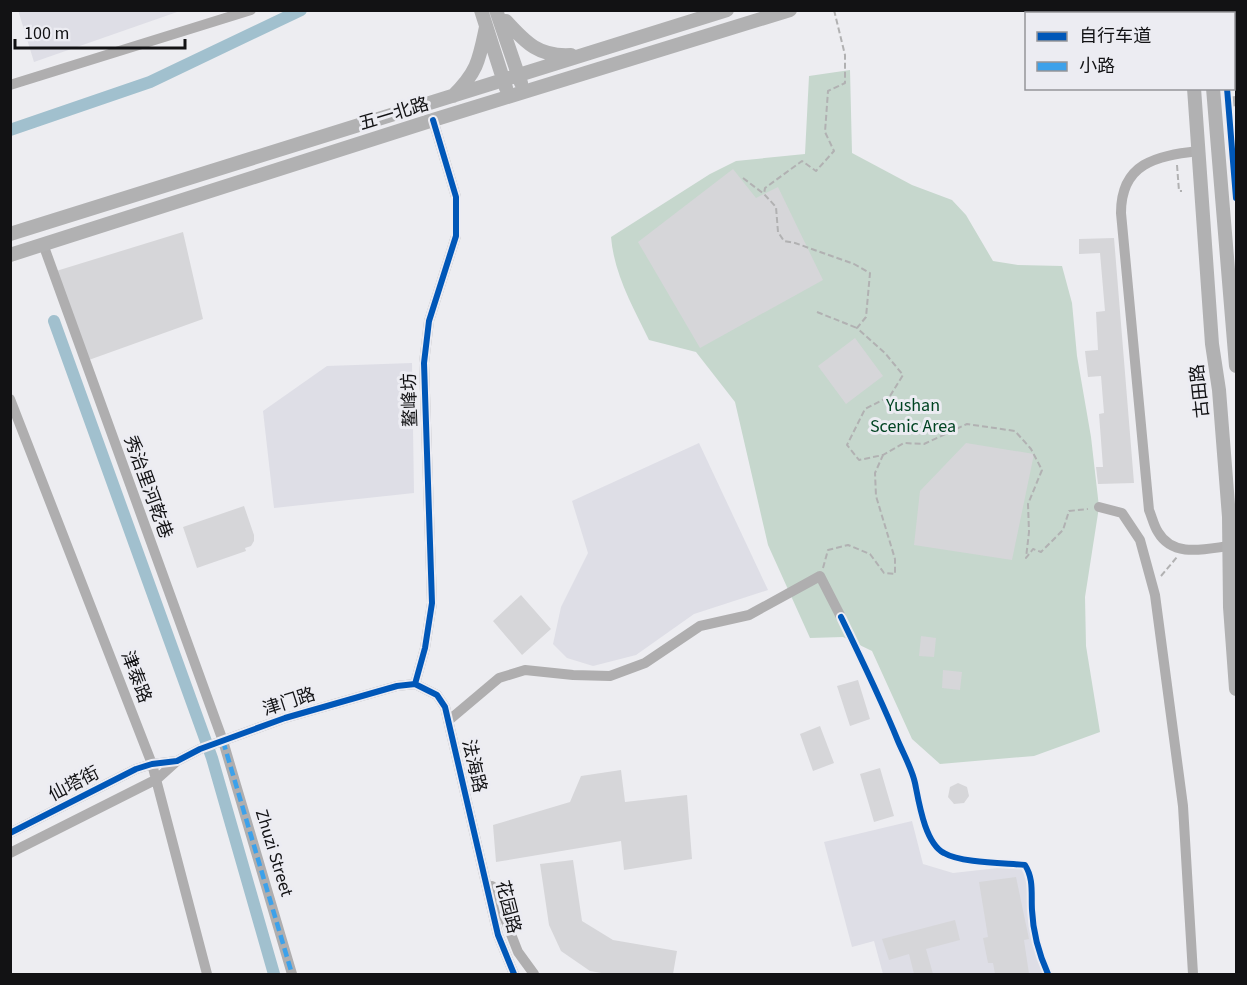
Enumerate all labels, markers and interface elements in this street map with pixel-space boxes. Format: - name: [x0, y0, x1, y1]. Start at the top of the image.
- scale bar: [15, 12, 184, 50]
- legend: [1025, 12, 1235, 90]
- text: 100 m: [24, 21, 69, 46]
- text: 自行车道: [1079, 24, 1151, 49]
- text: 小路: [1079, 54, 1115, 79]
- street label: 五一北路: [356, 92, 432, 136]
- street label: 古田路: [1185, 363, 1215, 419]
- street label: 鳌峰坊: [397, 373, 423, 427]
- park label: Yushan Scenic Area: [870, 393, 956, 439]
- street label: 秀治里河乾巷: [118, 432, 178, 542]
- street label: 津泰路: [115, 647, 157, 707]
- street label: 津门路: [259, 682, 319, 722]
- street label: 法海路: [456, 737, 492, 795]
- street label: 仙塔街: [44, 761, 104, 807]
- street label: Zhuzi Street: [249, 806, 299, 900]
- street label: 花园路: [489, 878, 527, 936]

